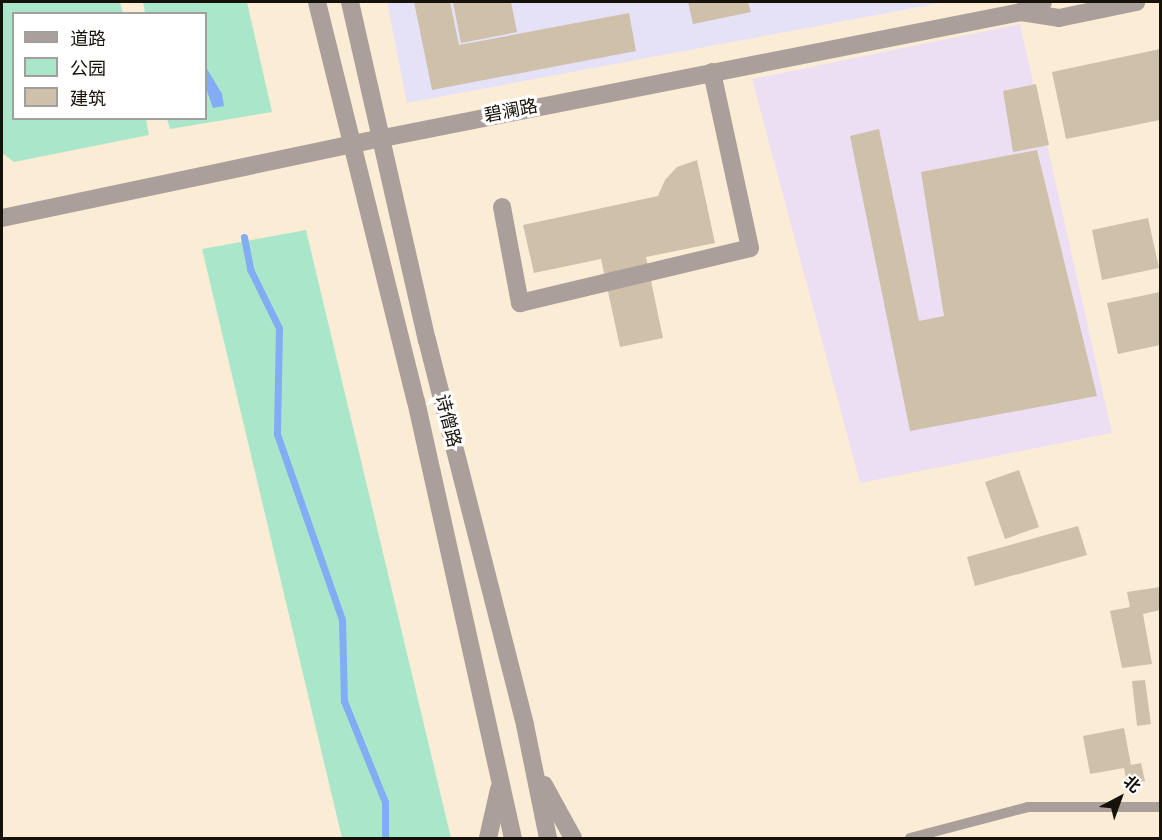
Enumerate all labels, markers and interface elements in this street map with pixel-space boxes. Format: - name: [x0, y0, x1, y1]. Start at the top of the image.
- legend: [12, 12, 207, 120]
- text: 道路: [70, 31, 106, 49]
- text: 公园: [70, 61, 106, 79]
- text: 建筑: [70, 91, 106, 109]
- street label: 碧澜路: [482, 96, 540, 128]
- street label: 诗僧路: [430, 392, 464, 450]
- north arrow: [1090, 768, 1150, 828]
- text: 北: [1121, 773, 1143, 796]

